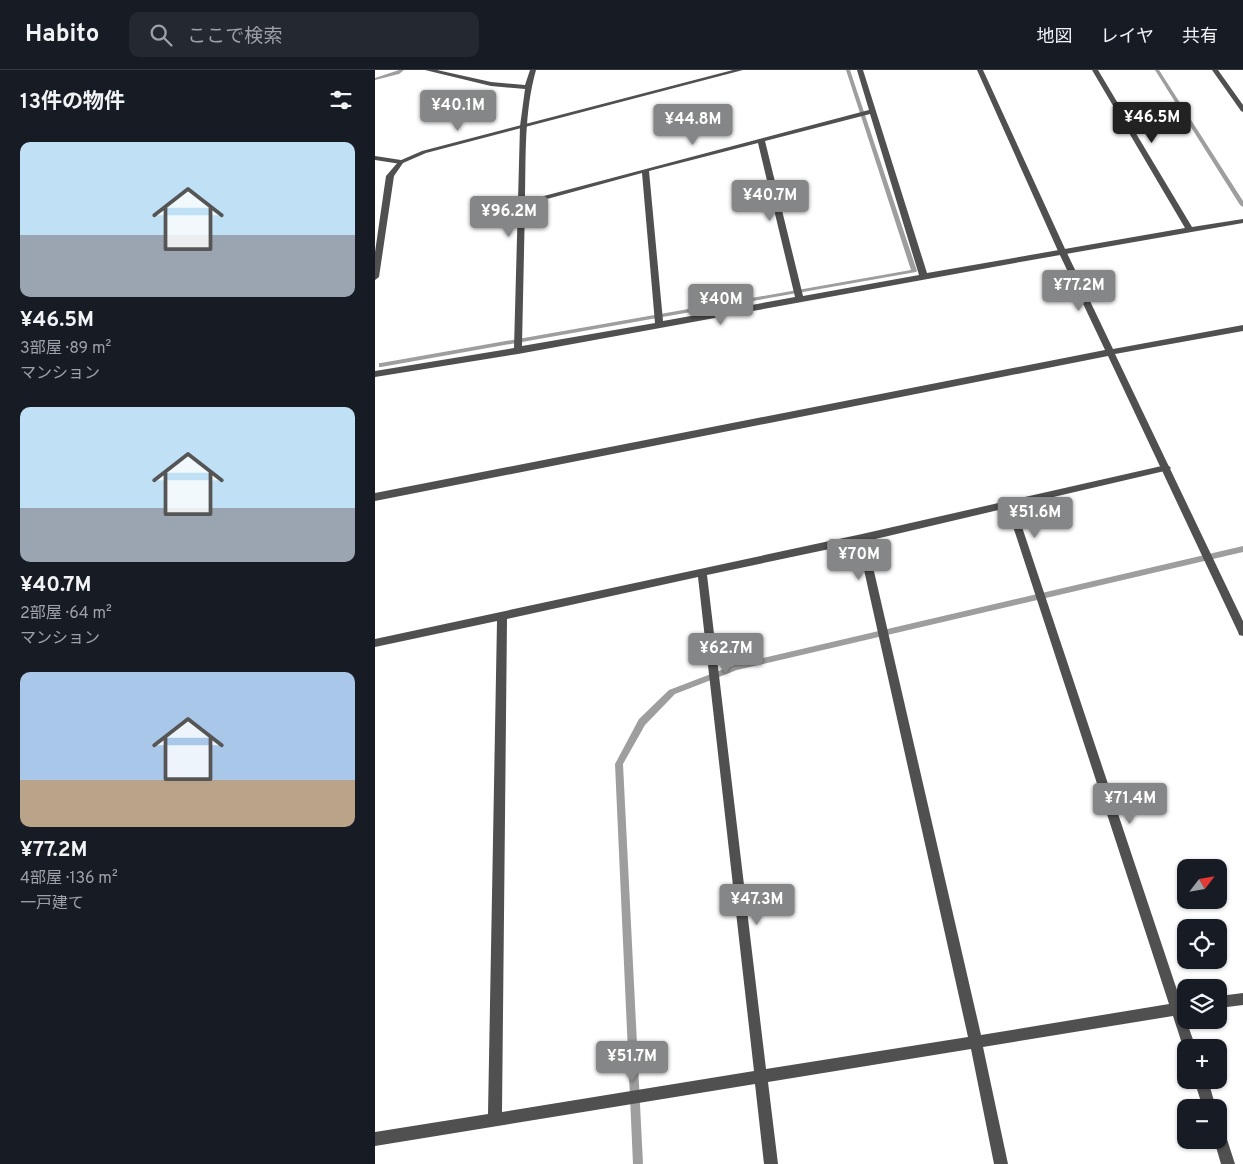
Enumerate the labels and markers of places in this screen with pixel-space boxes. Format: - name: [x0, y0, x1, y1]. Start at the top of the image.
- pin: ¥40.1M: [417, 90, 499, 132]
- pin: ¥46.5M: [1111, 102, 1193, 144]
- pin: ¥44.8M: [652, 104, 734, 146]
- pin: ¥40.7M: [729, 180, 811, 222]
- pin: ¥96.2M: [468, 196, 550, 238]
- pin: ¥77.2M: [1038, 270, 1120, 312]
- pin: ¥40M: [691, 284, 751, 326]
- pin: ¥51.6M: [994, 496, 1076, 539]
- pin: ¥70M: [829, 538, 889, 581]
- pin: ¥62.7M: [685, 632, 767, 675]
- pin: ¥71.4M: [1089, 782, 1171, 825]
- pin: ¥47.3M: [716, 884, 798, 926]
- pin: ¥51.7M: [591, 1040, 673, 1083]

